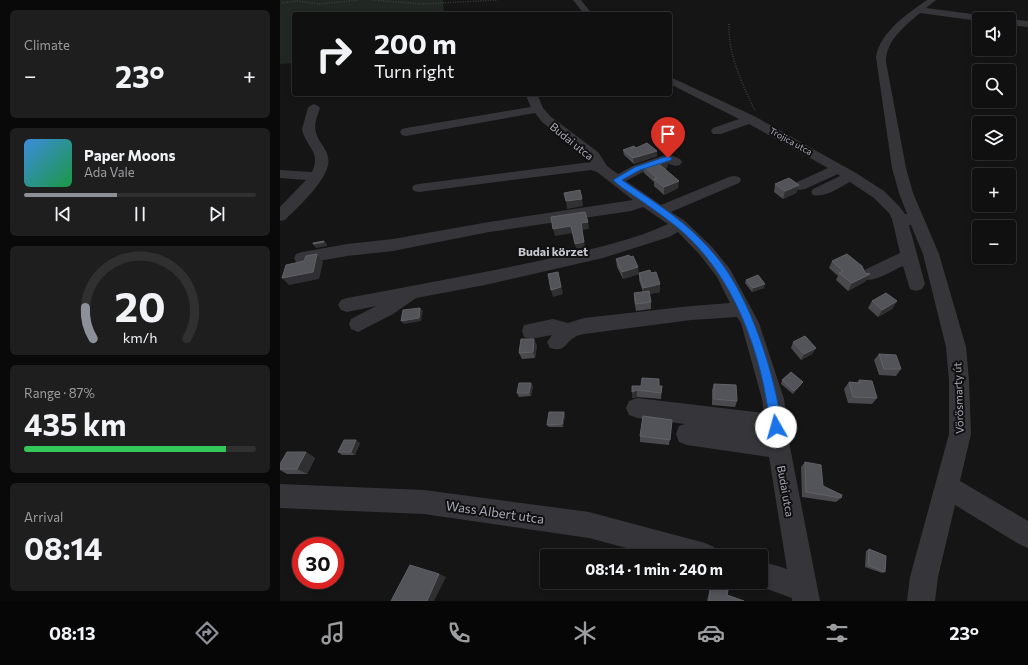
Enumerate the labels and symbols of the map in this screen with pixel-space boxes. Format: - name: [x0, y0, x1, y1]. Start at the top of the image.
- pin: [651, 117, 685, 158]
- street label: Budai utca: [548, 120, 596, 162]
- street label: Trojica utca: [768, 125, 815, 157]
- district label: Budai körzet: [518, 244, 588, 258]
- street label: Vörösmarty út: [950, 361, 966, 434]
- position arrow: [755, 406, 797, 448]
- street label: Budai utca: [775, 464, 797, 518]
- street label: Wass Albert utca: [445, 497, 545, 527]
- speed limit sign: 30: [292, 537, 344, 589]

